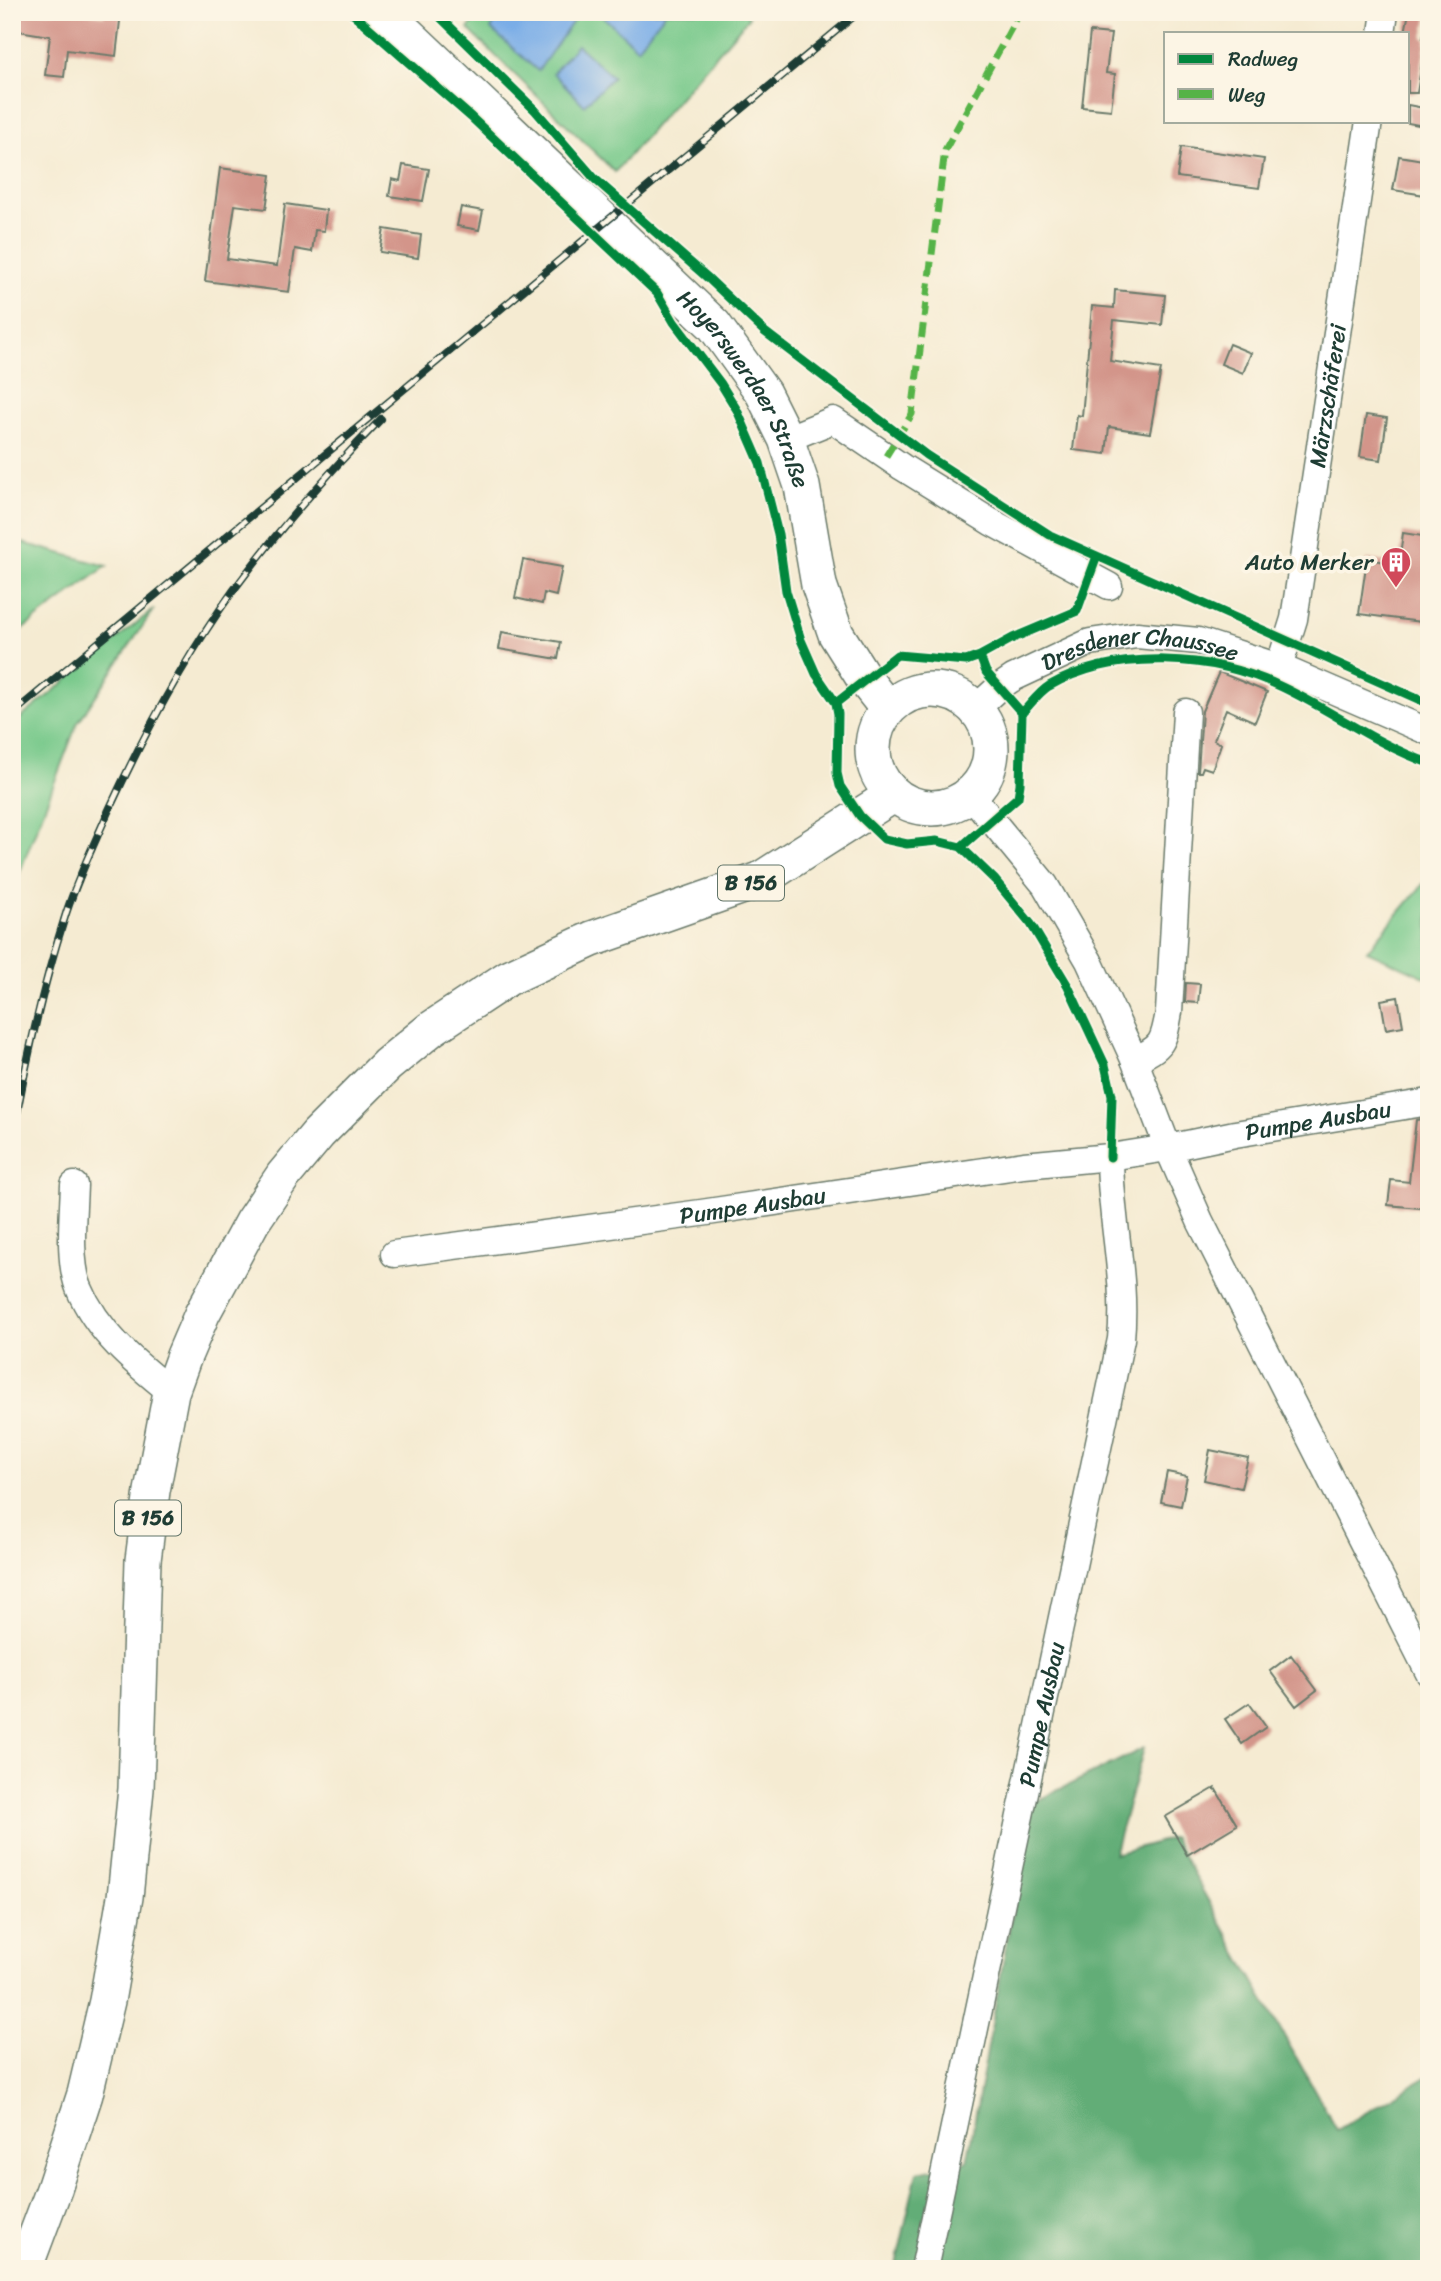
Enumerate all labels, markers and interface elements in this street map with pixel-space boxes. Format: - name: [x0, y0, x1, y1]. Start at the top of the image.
- legend: [1164, 32, 1410, 122]
- text: Radweg: [1228, 40, 1298, 78]
- text: Weg: [1228, 76, 1266, 114]
- street label: Hoyerswerdaer Straße: [667, 279, 822, 494]
- street label: Märzschäferei: [1297, 321, 1359, 470]
- place label: Auto Merker: [1244, 542, 1375, 583]
- building icon: Auto Merker: [1379, 545, 1413, 589]
- street label: Dresdener Chaussee: [1034, 614, 1244, 683]
- road number: B 156: [718, 866, 784, 900]
- street label: Pumpe Ausbau: [1242, 1088, 1395, 1153]
- street label: Pumpe Ausbau: [677, 1174, 829, 1236]
- road number: B 156: [115, 1500, 181, 1536]
- street label: Pumpe Ausbau: [1006, 1637, 1077, 1791]

